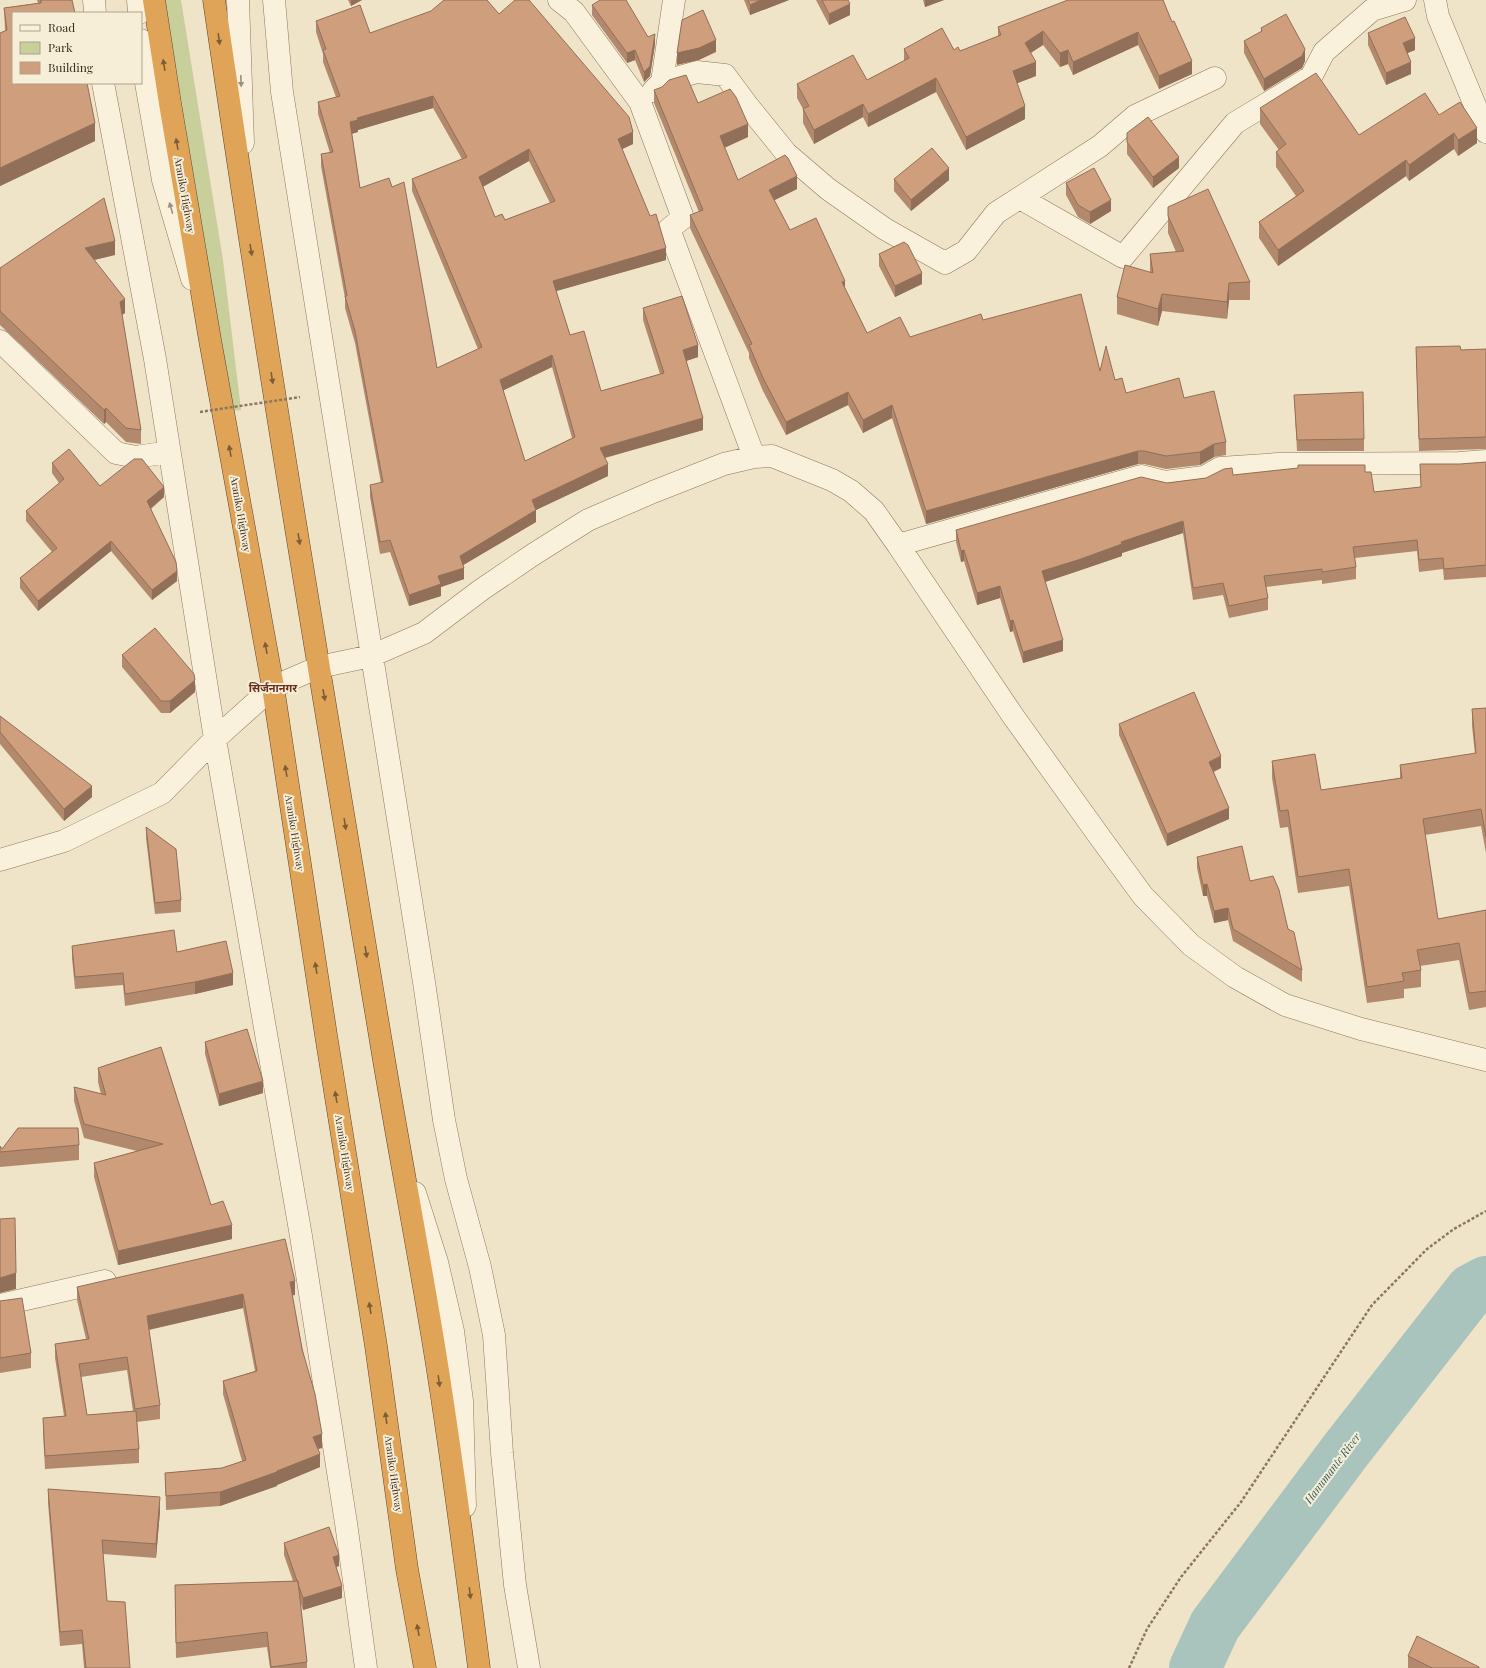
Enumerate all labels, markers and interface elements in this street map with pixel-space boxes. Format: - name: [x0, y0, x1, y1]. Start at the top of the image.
- legend: [12, 12, 142, 84]
- text: Road: [48, 19, 75, 35]
- one-way arrow: [216, 33, 222, 45]
- text: Park: [48, 39, 73, 55]
- text: Building: [48, 59, 94, 75]
- one-way arrow: [161, 59, 167, 71]
- one-way arrow: [237, 75, 244, 87]
- one-way arrow: [174, 138, 180, 150]
- street label: Araniko Highway: [171, 155, 199, 234]
- one-way arrow: [168, 202, 174, 214]
- one-way arrow: [248, 244, 254, 256]
- one-way arrow: [270, 372, 276, 385]
- one-way arrow: [227, 445, 233, 458]
- street label: Araniko Highway: [227, 474, 255, 553]
- one-way arrow: [296, 533, 302, 545]
- one-way arrow: [263, 642, 269, 654]
- district label: सिर्जनानगर: [249, 680, 298, 695]
- one-way arrow: [321, 689, 327, 702]
- one-way arrow: [283, 764, 289, 777]
- street label: Araniko Highway: [282, 793, 308, 872]
- one-way arrow: [342, 818, 348, 830]
- one-way arrow: [364, 946, 370, 958]
- one-way arrow: [313, 962, 319, 974]
- one-way arrow: [333, 1091, 339, 1103]
- street label: Araniko Highway: [332, 1113, 358, 1192]
- one-way arrow: [367, 1302, 373, 1314]
- one-way arrow: [436, 1375, 442, 1387]
- one-way arrow: [383, 1412, 389, 1424]
- water label: Hanumante River: [1300, 1429, 1364, 1507]
- street label: Araniko Highway: [382, 1434, 406, 1513]
- one-way arrow: [467, 1587, 473, 1599]
- one-way arrow: [415, 1623, 421, 1636]

